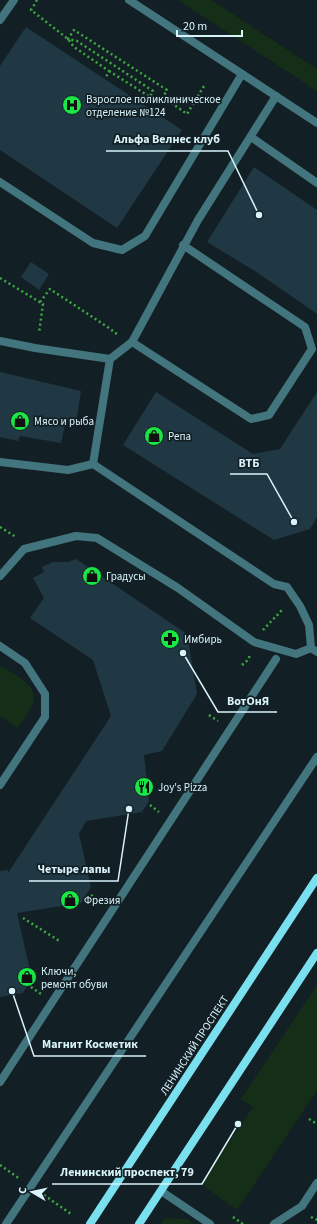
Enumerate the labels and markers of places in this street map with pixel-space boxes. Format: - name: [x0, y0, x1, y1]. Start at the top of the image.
- place label: Взрослое поликлиническое отделение №124: [86, 92, 221, 120]
- hospital icon: Взрослое поликлиническое отделение №124: [61, 94, 83, 116]
- callout: Альфа Велнес клуб: [106, 127, 228, 151]
- shop icon: Мясо и рыба: [9, 410, 31, 432]
- place label: Мясо и рыба: [34, 414, 94, 429]
- shop icon: Репа: [143, 425, 165, 447]
- place label: Репа: [168, 429, 191, 444]
- callout: ВТБ: [230, 450, 267, 474]
- shop icon: Градусы: [81, 565, 103, 587]
- place label: Градусы: [106, 569, 146, 584]
- pharmacy icon: Имбирь: [159, 628, 181, 650]
- place label: Имбирь: [184, 632, 222, 647]
- callout: ВотОнЯ: [218, 688, 277, 712]
- restaurant icon: Joy's Pizza: [133, 776, 155, 798]
- place label: Joy's Pizza: [158, 780, 207, 795]
- callout: Четыре лапы: [29, 857, 118, 881]
- shop icon: Фрезия: [59, 889, 81, 911]
- place label: Фрезия: [84, 893, 121, 908]
- place label: Ключи, ремонт обуви: [41, 964, 108, 992]
- shop icon: Ключи, ремонт обуви: [16, 966, 38, 988]
- callout: Магнит Косметик: [34, 1032, 146, 1056]
- callout: Ленинский проспект, 79: [52, 1160, 202, 1184]

